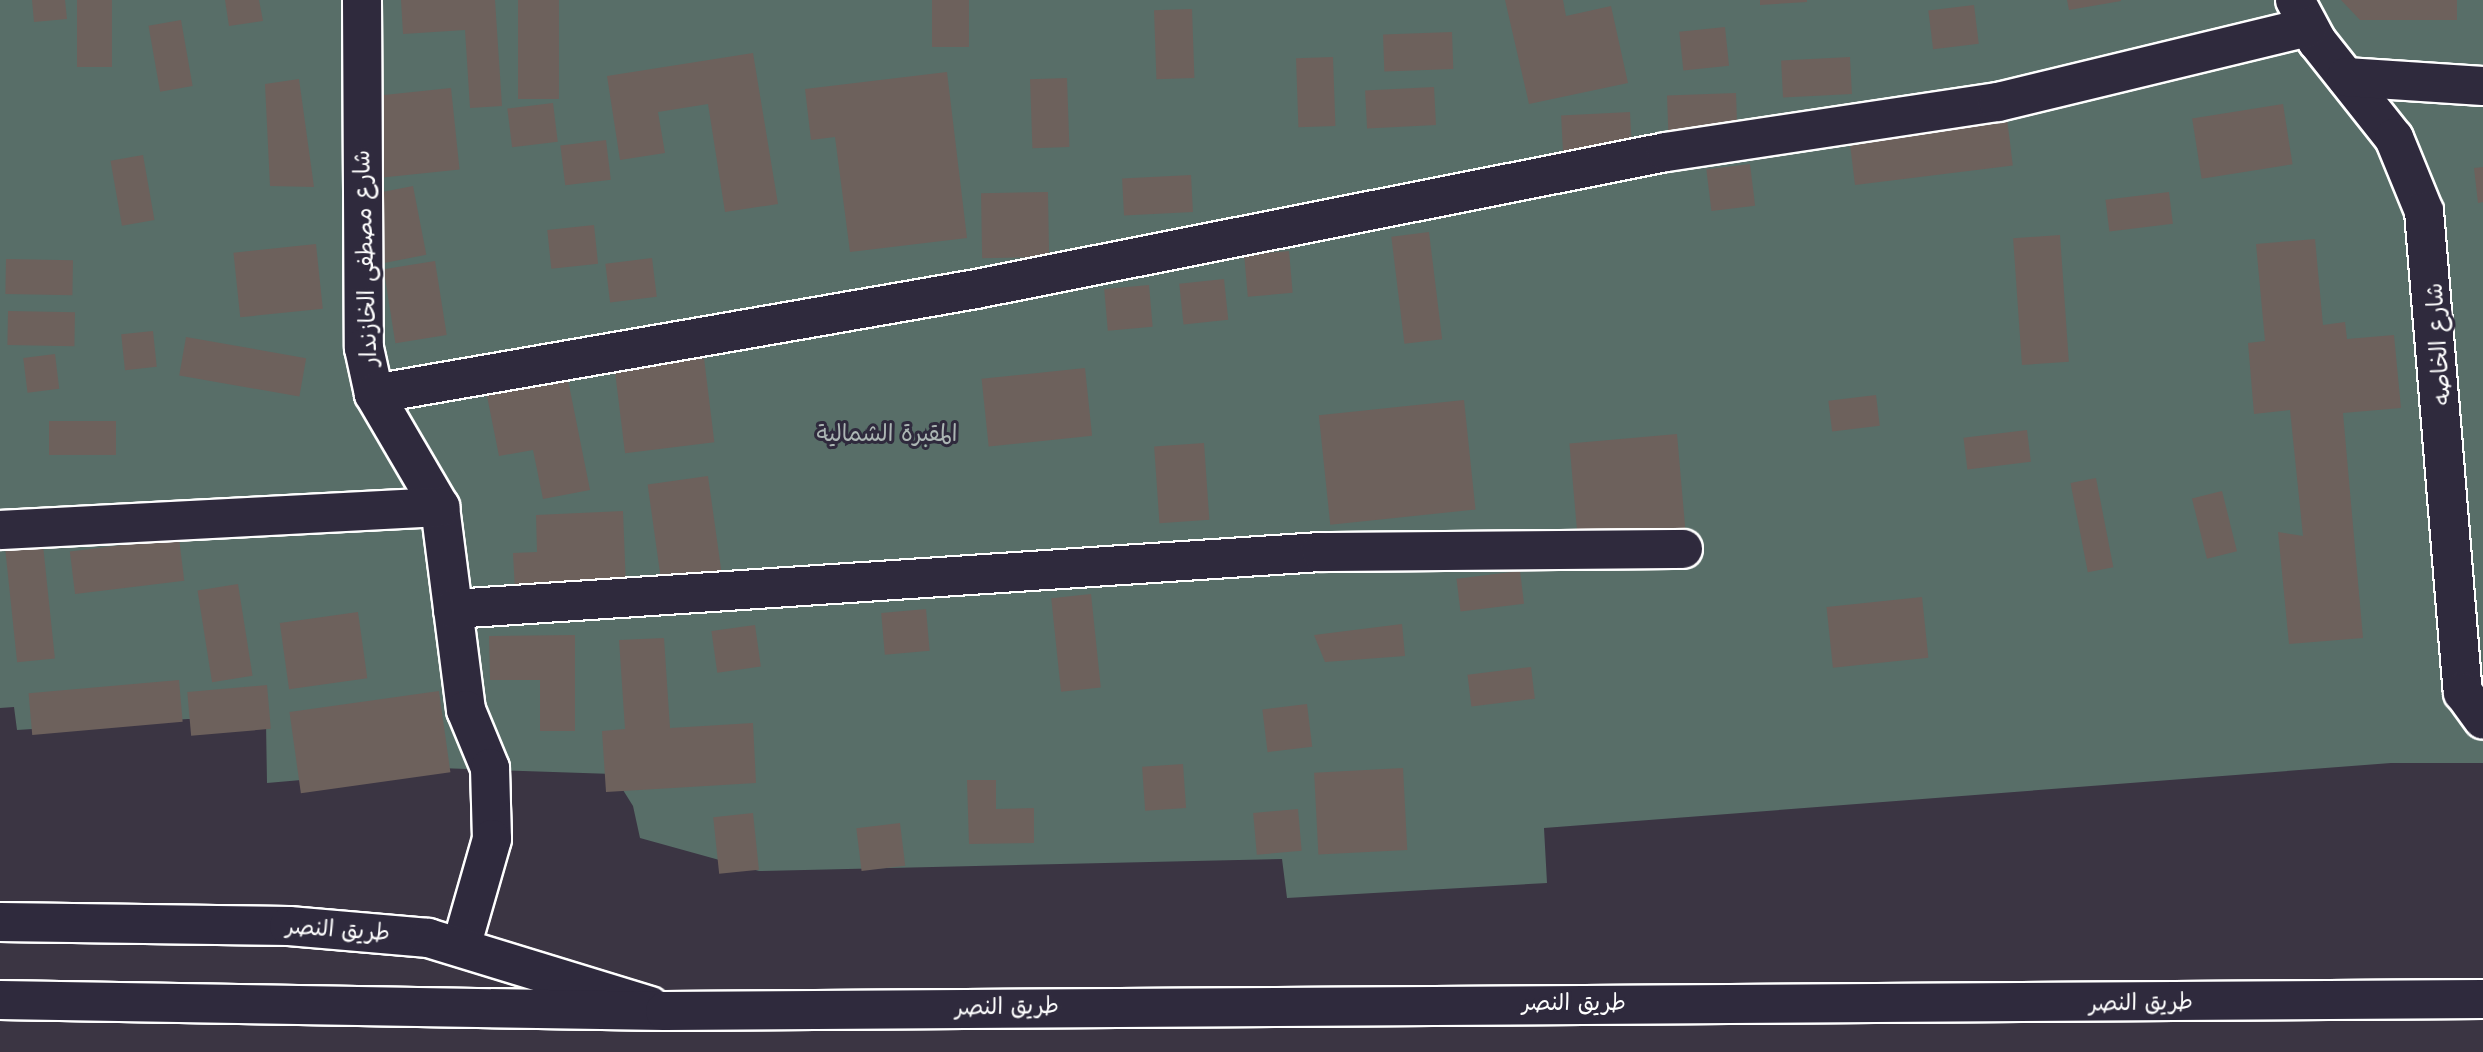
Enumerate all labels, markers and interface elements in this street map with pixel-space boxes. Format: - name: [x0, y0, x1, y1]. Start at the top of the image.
- street label: شارع مصطفى الخازندار: [348, 150, 384, 366]
- street label: شارع الخاصه: [2421, 282, 2457, 406]
- park label: المقبرة الشمالية: [816, 420, 958, 448]
- street label: طريق النصر: [285, 913, 391, 947]
- street label: طريق النصر: [2089, 988, 2193, 1018]
- street label: طريق النصر: [1522, 989, 1626, 1017]
- street label: طريق النصر: [955, 992, 1059, 1022]

